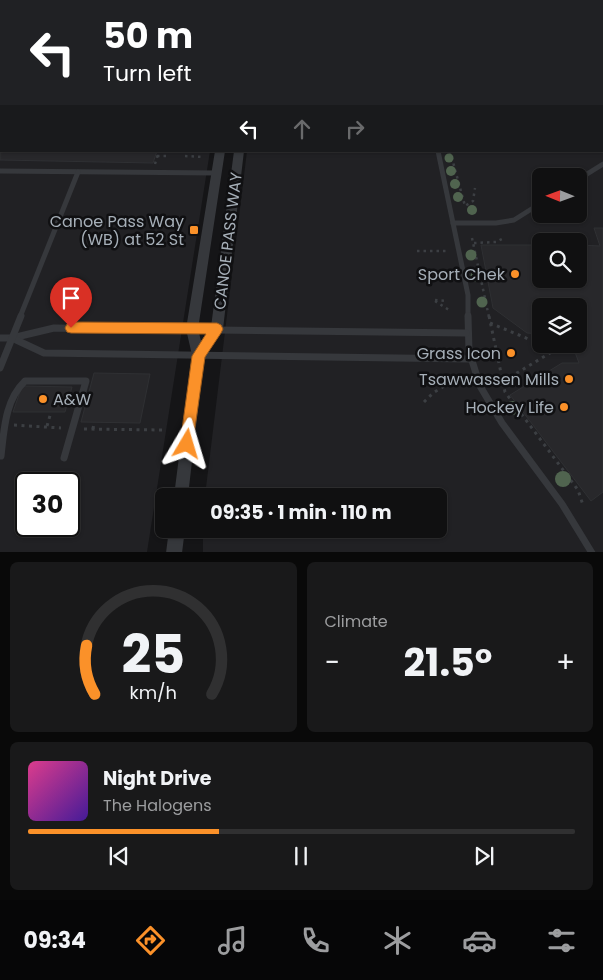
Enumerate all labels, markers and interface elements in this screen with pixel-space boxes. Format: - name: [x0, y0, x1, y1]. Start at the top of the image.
- text: 50 m: [103, 11, 193, 60]
- icon: left: [20, 20, 85, 85]
- text: Turn left: [103, 58, 191, 89]
- icon: left: [235, 115, 263, 143]
- icon: ahead: [288, 115, 316, 143]
- icon: right: [341, 115, 369, 143]
- north arrow: [532, 168, 588, 222]
- map controls: [532, 168, 587, 353]
- street label: CANOE PASS WAY: [208, 170, 248, 311]
- place label: Canoe Pass Way (WB) at 52 St: [50, 210, 184, 251]
- marker: Canoe Pass Way (WB) at 52 St: [188, 224, 200, 236]
- button: search: [532, 233, 587, 288]
- place label: Sport Chek: [418, 263, 506, 286]
- marker: Sport Chek: [509, 268, 521, 280]
- pin: [50, 277, 92, 328]
- icon: arrive: [57, 284, 85, 312]
- button: layers: [532, 298, 587, 353]
- place label: Grass Icon: [417, 342, 501, 365]
- marker: Grass Icon: [505, 347, 517, 359]
- place label: Tsawwassen Mills: [419, 368, 559, 391]
- marker: Tsawwassen Mills: [563, 373, 575, 385]
- place label: A&W: [53, 388, 92, 411]
- marker: A&W: [37, 393, 49, 405]
- place label: Hockey Life: [466, 396, 554, 419]
- marker: Hockey Life: [558, 401, 570, 413]
- position arrow: [160, 417, 212, 469]
- speed limit sign: 30: [15, 472, 80, 537]
- text: 09:35 · 1 min · 110 m: [210, 499, 392, 526]
- text: Climate: [325, 610, 388, 633]
- text: 25: [122, 618, 185, 691]
- text: 21.5°: [403, 636, 492, 689]
- text: −: [325, 643, 340, 682]
- text: +: [556, 643, 575, 682]
- text: km/h: [129, 680, 177, 705]
- text: Night Drive: [103, 765, 212, 792]
- text: The Halogens: [103, 794, 211, 817]
- icon: previous: [105, 842, 133, 870]
- icon: pause: [287, 842, 315, 870]
- icon: next: [470, 842, 498, 870]
- icon: directions: [133, 923, 168, 958]
- icon: music: [215, 923, 250, 958]
- icon: phone: [298, 923, 333, 958]
- icon: climate: [380, 923, 415, 958]
- icon: car: [462, 923, 497, 958]
- icon: filters: [544, 923, 579, 958]
- text: 09:34: [24, 925, 86, 956]

